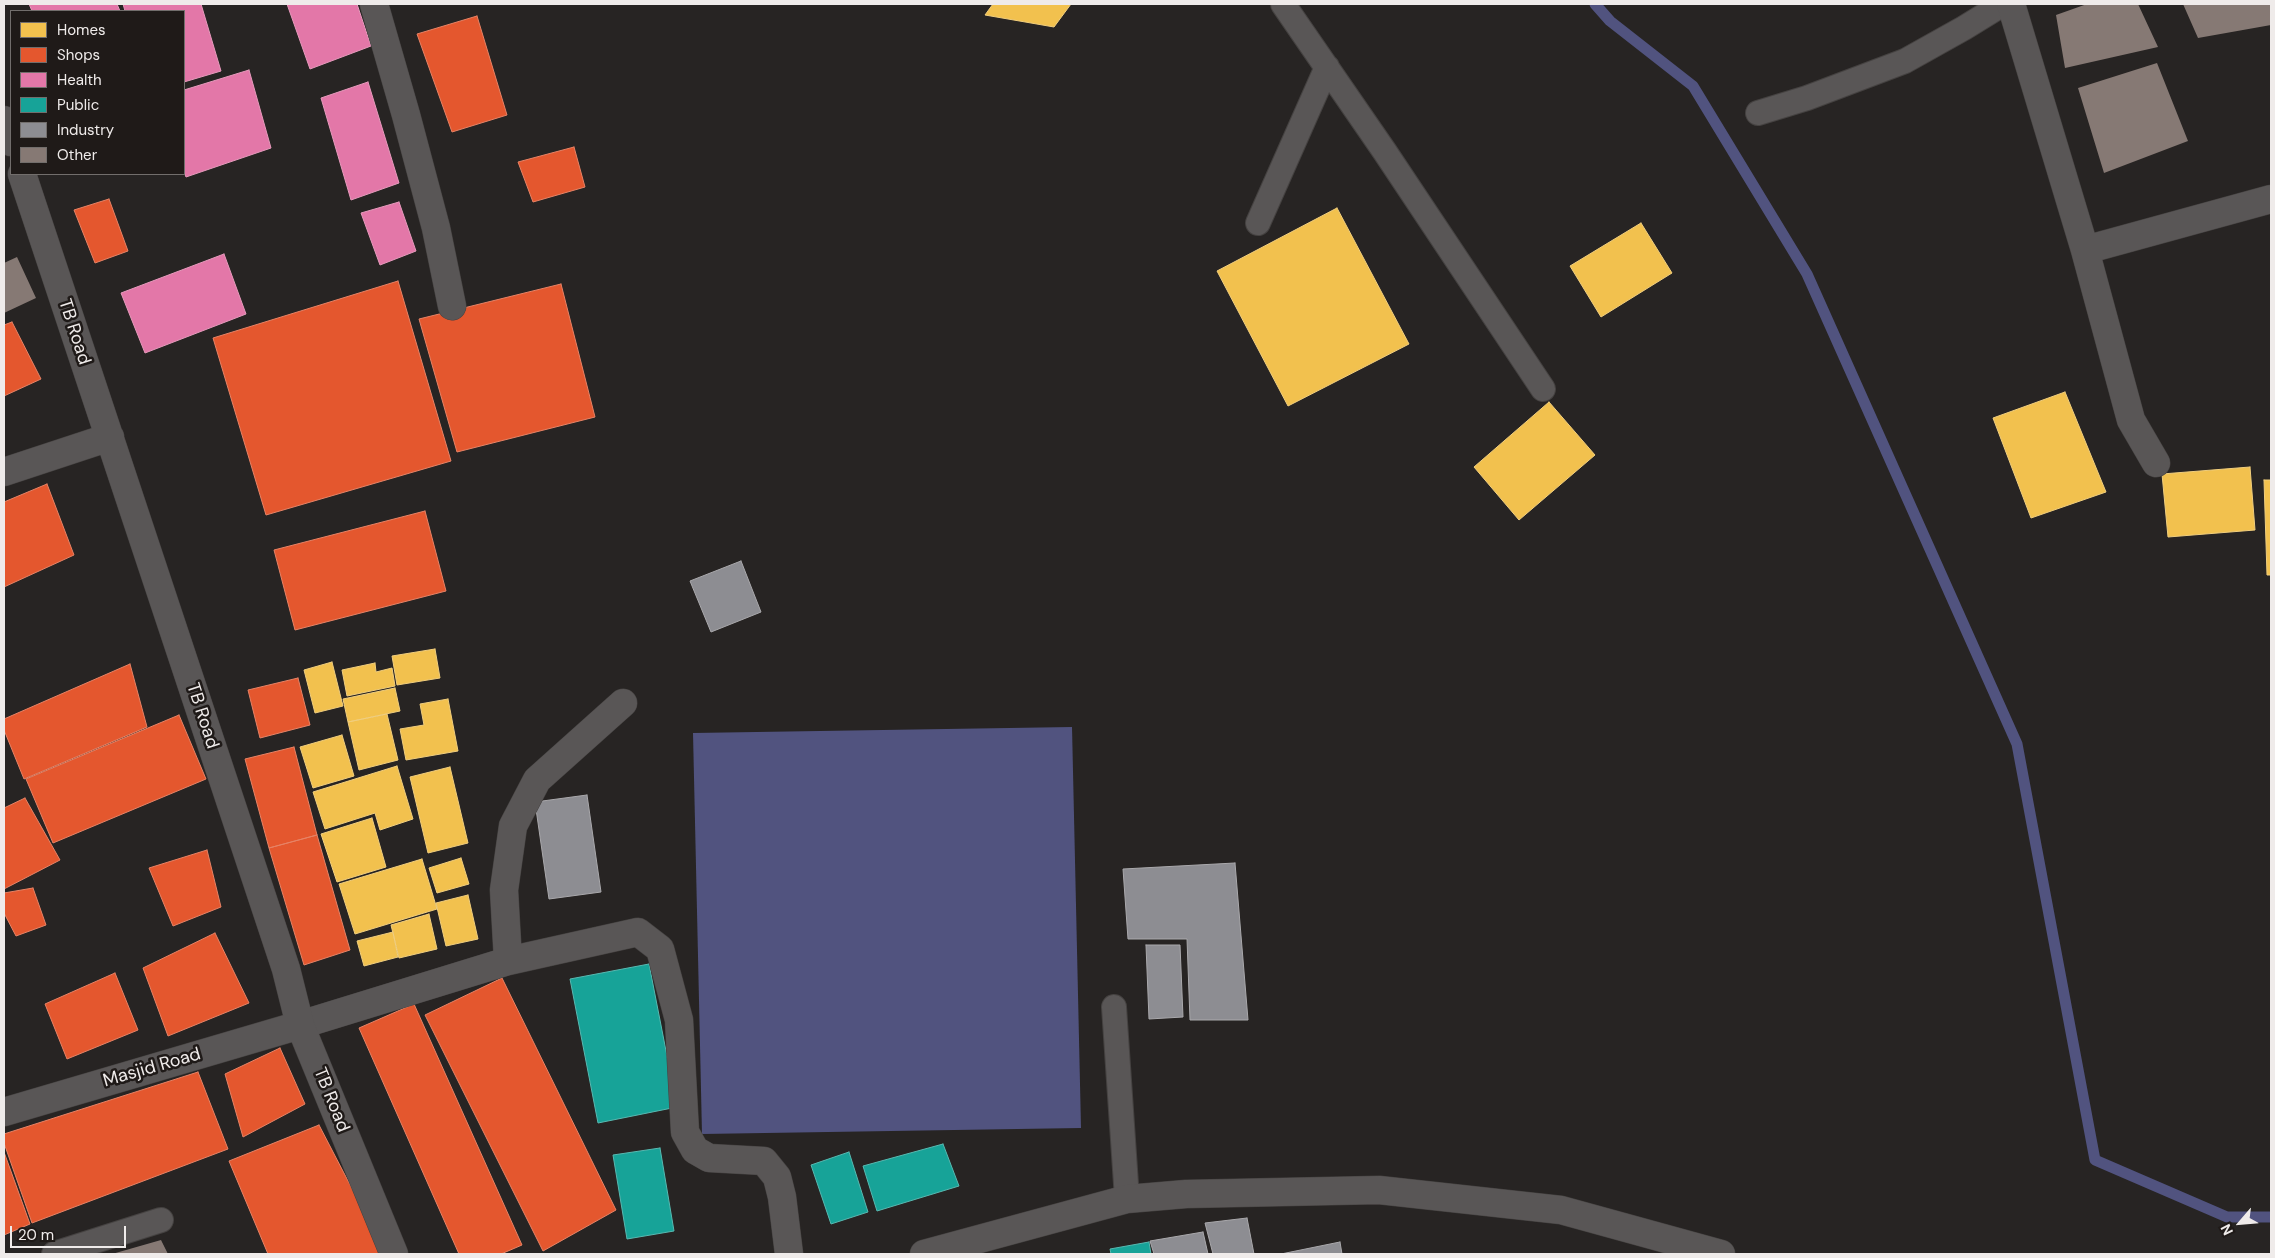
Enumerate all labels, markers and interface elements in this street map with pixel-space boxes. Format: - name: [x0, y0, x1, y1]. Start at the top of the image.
- legend: [10, 10, 185, 175]
- text: Homes: [57, 20, 106, 40]
- text: Shops: [57, 45, 100, 65]
- text: Health: [57, 70, 102, 90]
- text: Public: [57, 95, 99, 115]
- text: Industry: [57, 120, 114, 140]
- text: Other: [57, 145, 97, 165]
- street label: TB Road: [53, 296, 95, 368]
- street label: TB Road: [181, 680, 223, 752]
- street label: Masjid Road: [101, 1044, 203, 1092]
- street label: TB Road: [308, 1065, 354, 1135]
- north arrow: [2215, 1198, 2265, 1248]
- scale bar: [12, 1216, 129, 1248]
- text: N: [2216, 1221, 2237, 1238]
- text: 20 m: [18, 1225, 54, 1245]

